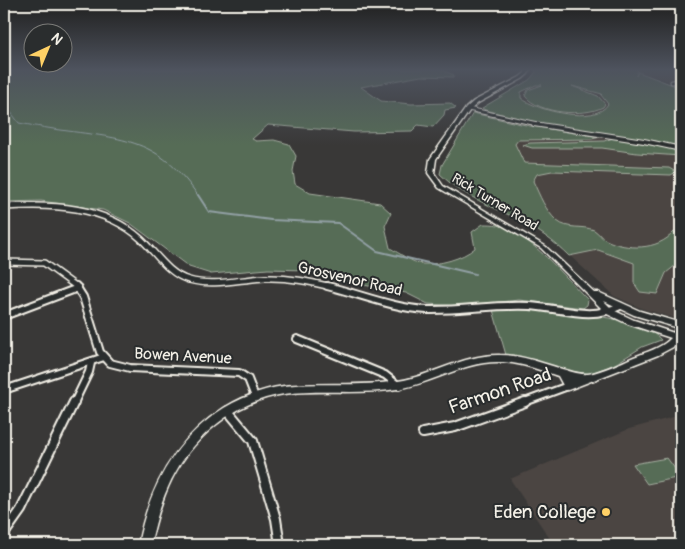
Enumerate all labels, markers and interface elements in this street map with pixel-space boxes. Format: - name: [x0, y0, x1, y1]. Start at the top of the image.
- north arrow: [22, 22, 72, 72]
- text: N: [47, 30, 66, 48]
- street label: Rick Turner Road: [449, 170, 541, 235]
- street label: Grosvenor Road: [296, 257, 404, 301]
- street label: Bowen Avenue: [134, 343, 232, 369]
- street label: Farmon Road: [445, 362, 555, 420]
- place label: Eden College: [493, 500, 597, 524]
- marker: Eden College: [600, 506, 612, 518]

